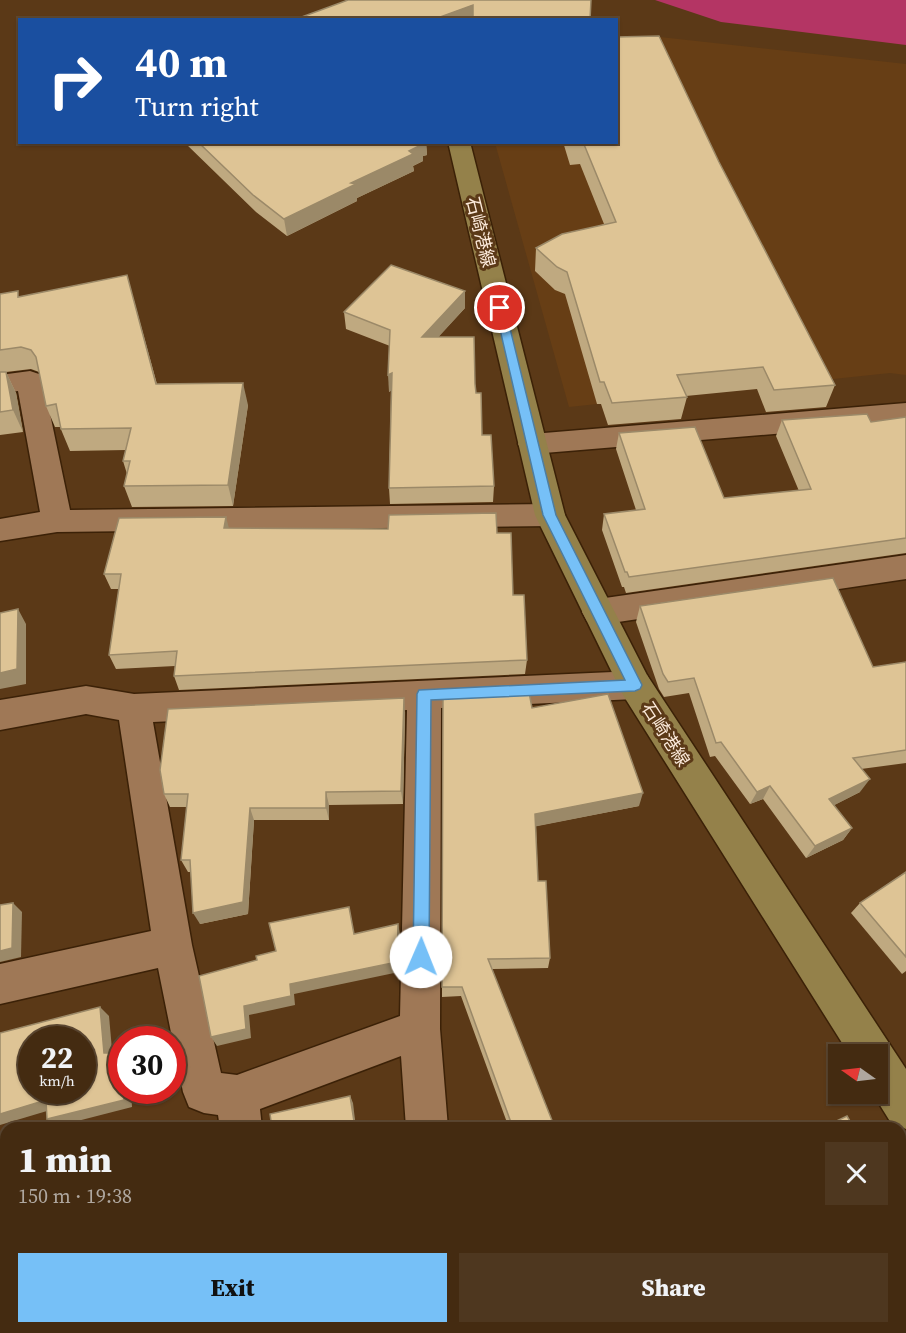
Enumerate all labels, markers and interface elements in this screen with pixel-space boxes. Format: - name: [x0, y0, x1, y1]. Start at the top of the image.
- text: 40 m: [135, 33, 228, 91]
- icon: right: [36, 42, 114, 120]
- text: Turn right: [135, 88, 259, 125]
- street label: 石崎港線: [460, 194, 502, 270]
- pin: [474, 282, 525, 333]
- icon: arrive: [483, 291, 516, 324]
- street label: 石崎港線: [636, 697, 696, 771]
- position arrow: [389, 925, 453, 989]
- speed limit sign: 30: [108, 1026, 186, 1104]
- text: 22: [41, 1037, 73, 1078]
- north arrow: [828, 1044, 888, 1104]
- map controls: [828, 1044, 888, 1104]
- text: km/h: [39, 1070, 75, 1091]
- text: 1 min: [18, 1135, 112, 1184]
- button: close: [825, 1142, 888, 1205]
- text: 150 m · 19:38: [18, 1182, 132, 1210]
- button: Exit: [18, 1253, 447, 1322]
- button: Share: [459, 1253, 888, 1322]

